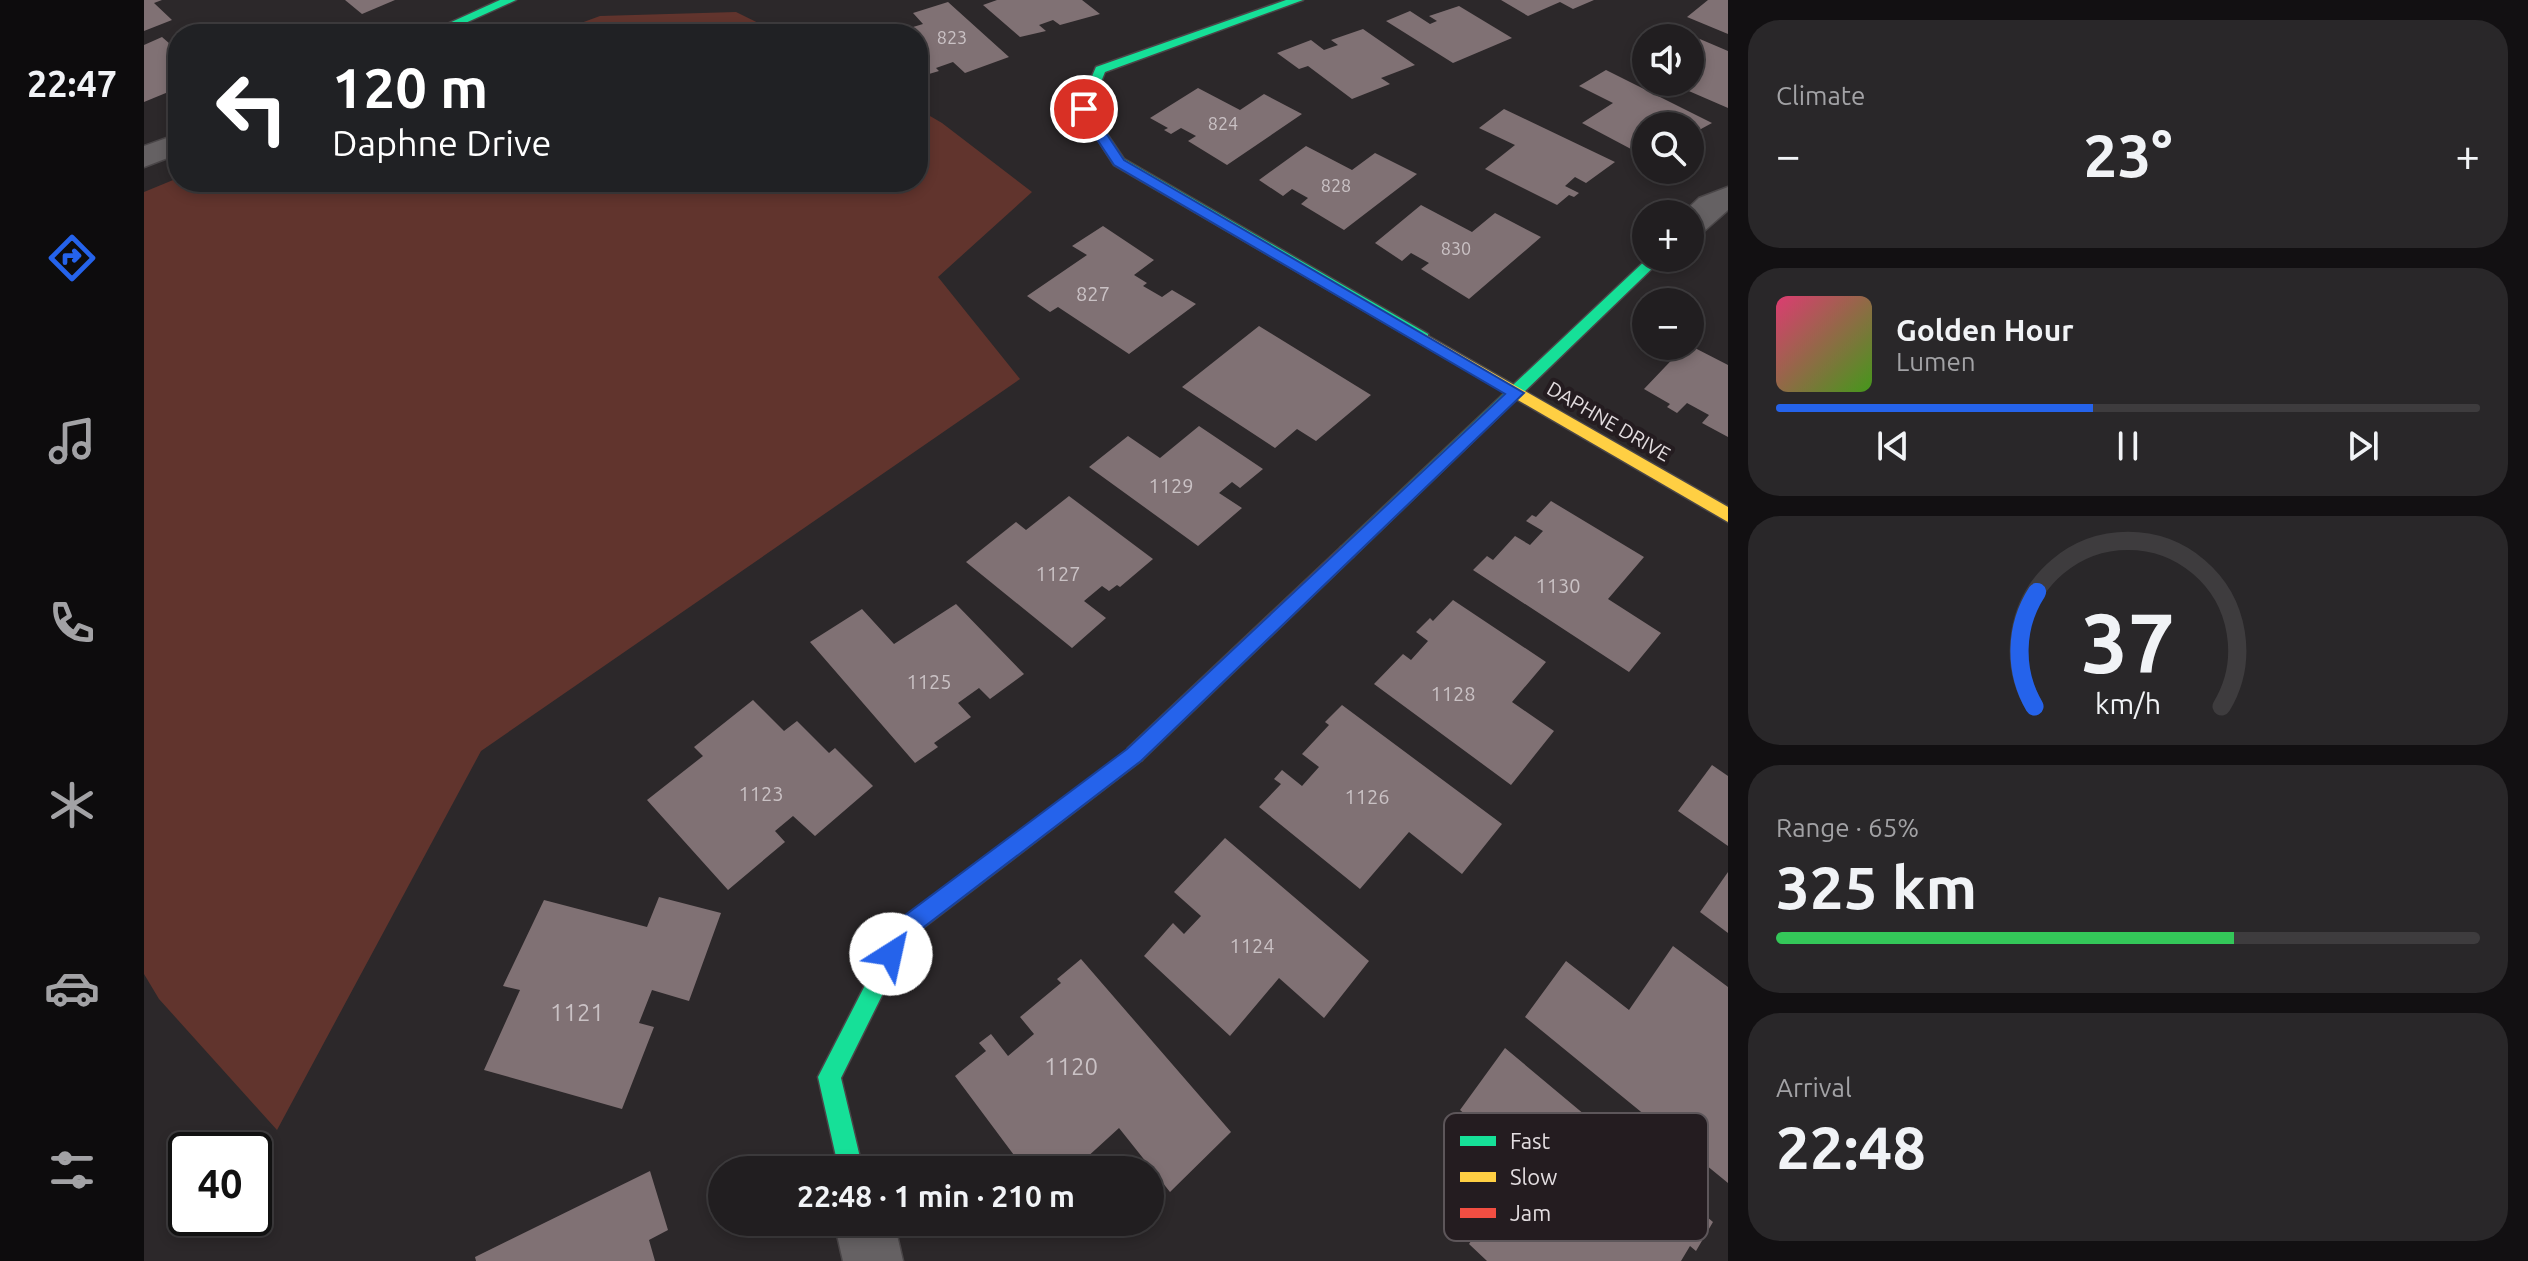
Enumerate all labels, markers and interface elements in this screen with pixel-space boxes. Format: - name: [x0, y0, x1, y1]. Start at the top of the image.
- map controls: [1632, 24, 1704, 360]
- button: sound: [1632, 24, 1704, 96]
- house number: 823: [937, 27, 967, 47]
- icon: left: [200, 56, 304, 160]
- text: 120 m: [332, 56, 488, 119]
- text: 22:47: [27, 63, 117, 104]
- pin: [1050, 75, 1118, 143]
- text: Climate: [1776, 81, 1865, 110]
- icon: arrive: [1062, 87, 1106, 131]
- button: search: [1632, 112, 1704, 184]
- house number: 824: [1208, 113, 1238, 133]
- text: 23°: [2084, 121, 2172, 188]
- text: Daphne Drive: [332, 122, 551, 163]
- text: −: [1776, 130, 1801, 179]
- text: +: [2455, 130, 2480, 179]
- house number: 828: [1321, 175, 1351, 195]
- button: +: [1632, 200, 1704, 272]
- icon: directions: [44, 230, 100, 286]
- house number: 830: [1441, 238, 1471, 258]
- house number: 827: [1076, 282, 1110, 305]
- button: −: [1632, 288, 1704, 360]
- text: Golden Hour: [1896, 313, 2074, 347]
- text: Lumen: [1896, 347, 1976, 376]
- street label: DAPHNE DRIVE: [1543, 376, 1675, 466]
- icon: music: [44, 413, 100, 469]
- icon: previous: [1871, 424, 1915, 468]
- icon: pause: [2106, 424, 2150, 468]
- icon: next: [2341, 424, 2385, 468]
- house number: 1129: [1148, 474, 1194, 497]
- house number: 1127: [1035, 562, 1081, 585]
- house number: 1130: [1535, 574, 1581, 597]
- text: 37: [2081, 594, 2175, 688]
- icon: phone: [44, 595, 100, 651]
- house number: 1125: [906, 670, 952, 693]
- house number: 1128: [1430, 682, 1476, 705]
- text: km/h: [2095, 687, 2161, 719]
- icon: climate: [44, 777, 100, 833]
- house number: 1123: [738, 782, 784, 805]
- house number: 1126: [1344, 785, 1390, 808]
- text: Range · 65%: [1776, 813, 1919, 842]
- text: 325 km: [1776, 853, 1977, 920]
- position arrow: [849, 912, 933, 996]
- house number: 1124: [1229, 934, 1275, 957]
- icon: car: [44, 960, 100, 1016]
- house number: 1121: [550, 999, 604, 1026]
- house number: 1120: [1044, 1053, 1098, 1080]
- text: Arrival: [1776, 1073, 1852, 1102]
- legend: [1444, 1113, 1708, 1241]
- text: 22:48: [1776, 1113, 1926, 1180]
- text: Fast: [1510, 1128, 1551, 1153]
- speed limit sign: 40: [168, 1132, 272, 1236]
- icon: filters: [44, 1142, 100, 1198]
- text: Slow: [1510, 1164, 1557, 1189]
- text: 22:48 · 1 min · 210 m: [797, 1179, 1075, 1213]
- text: Jam: [1510, 1200, 1551, 1225]

